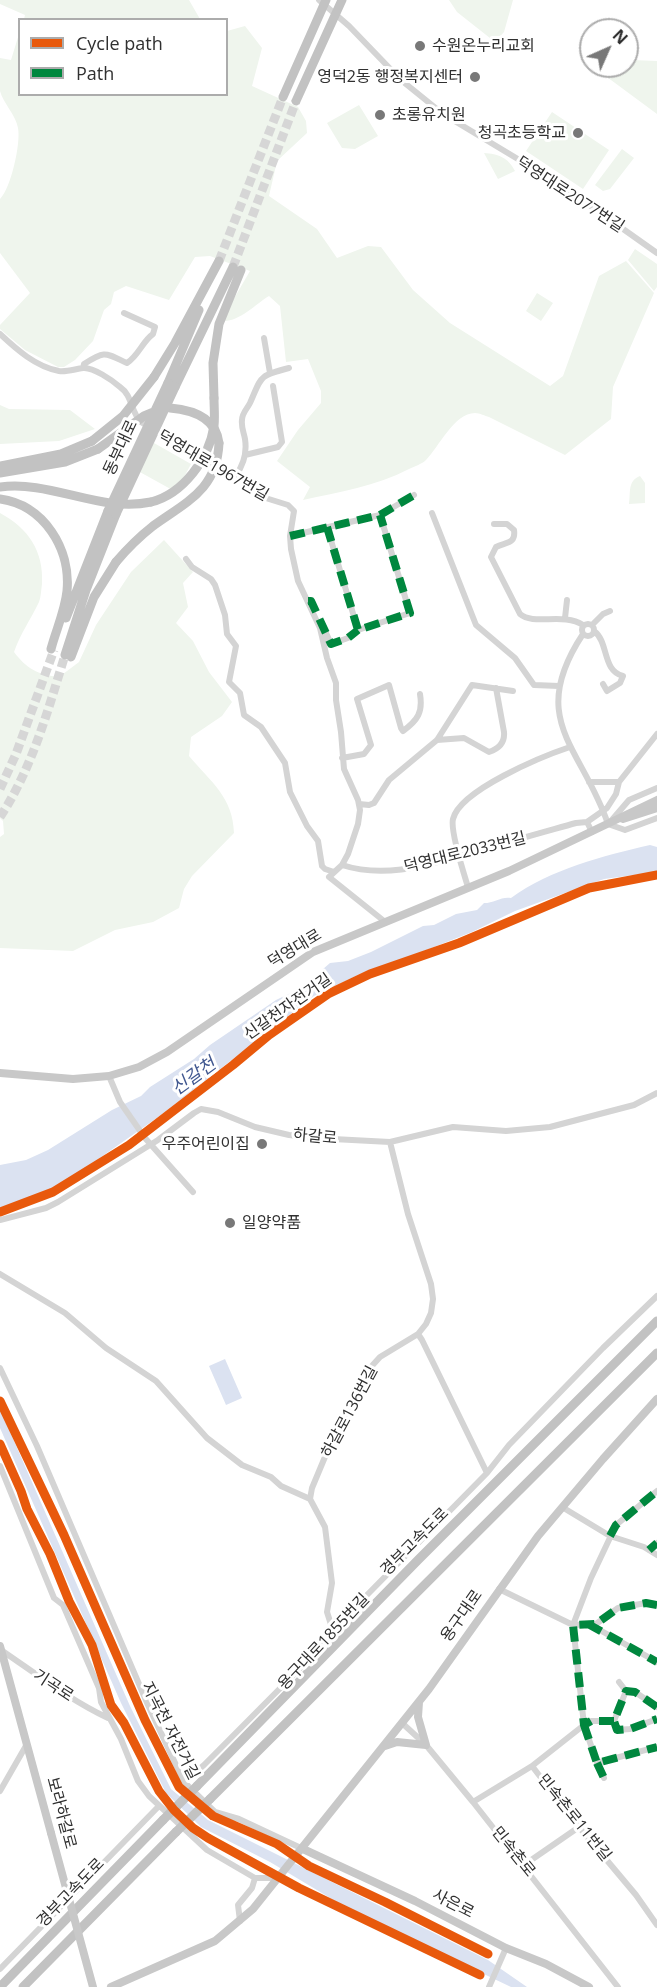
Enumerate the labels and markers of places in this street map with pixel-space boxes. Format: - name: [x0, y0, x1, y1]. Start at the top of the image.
- place label: 수원온누리교회: [432, 36, 535, 56]
- marker: 수원온누리교회: [413, 39, 427, 53]
- place label: 영덕2동 행정복지센터: [317, 67, 463, 87]
- marker: 영덕2동 행정복지센터: [468, 70, 482, 84]
- place label: 초롱유치원: [392, 105, 466, 125]
- marker: 초롱유치원: [373, 108, 387, 122]
- place label: 청곡초등학교: [478, 123, 566, 143]
- marker: 청곡초등학교: [571, 126, 585, 140]
- place label: 우주어린이집: [162, 1134, 250, 1154]
- marker: 우주어린이집: [255, 1137, 269, 1151]
- place label: 일양약품: [242, 1213, 301, 1233]
- marker: 일양약품: [223, 1216, 237, 1230]

